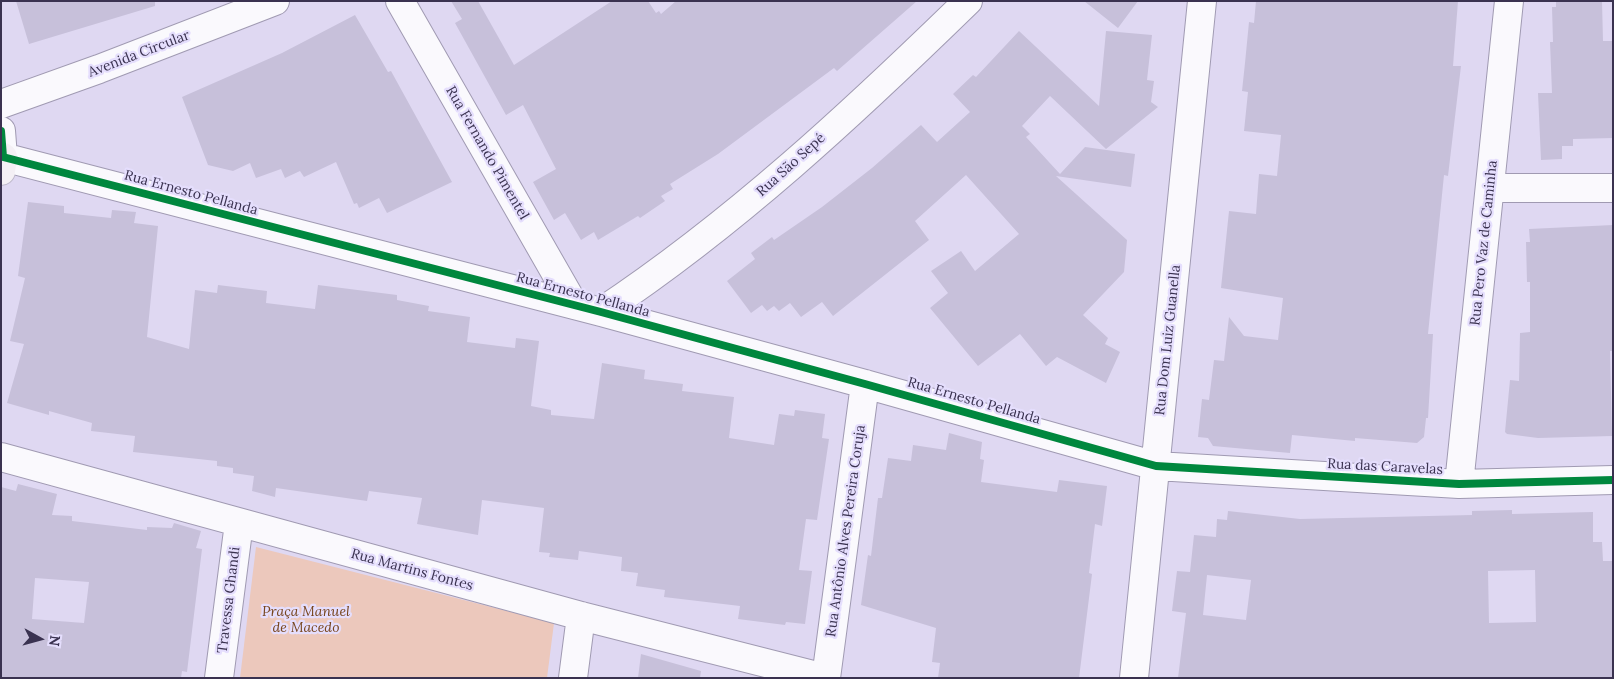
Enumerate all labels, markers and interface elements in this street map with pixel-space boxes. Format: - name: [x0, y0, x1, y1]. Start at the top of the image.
- street label: Avenida Circular: [86, 27, 192, 81]
- street label: Rua Fernando Pimentel: [442, 83, 532, 223]
- street label: Rua São Sepé: [753, 130, 829, 200]
- street label: Rua Pero Vaz de Caminha: [1467, 160, 1501, 326]
- street label: Rua Ernesto Pellanda: [122, 167, 260, 219]
- street label: Rua Dom Luiz Guanella: [1152, 264, 1184, 416]
- street label: Rua Ernesto Pellanda: [514, 269, 652, 321]
- street label: Rua Ernesto Pellanda: [906, 374, 1042, 428]
- street label: Rua Antônio Alves Pereira Coruja: [823, 424, 869, 638]
- street label: Rua das Caravelas: [1327, 456, 1443, 478]
- street label: Travessa Ghandi: [214, 546, 244, 654]
- street label: Rua Martins Fontes: [349, 546, 475, 594]
- park label: Praça Manuel de Macedo: [262, 604, 350, 636]
- north arrow: [15, 614, 65, 664]
- text: N: [45, 634, 64, 647]

